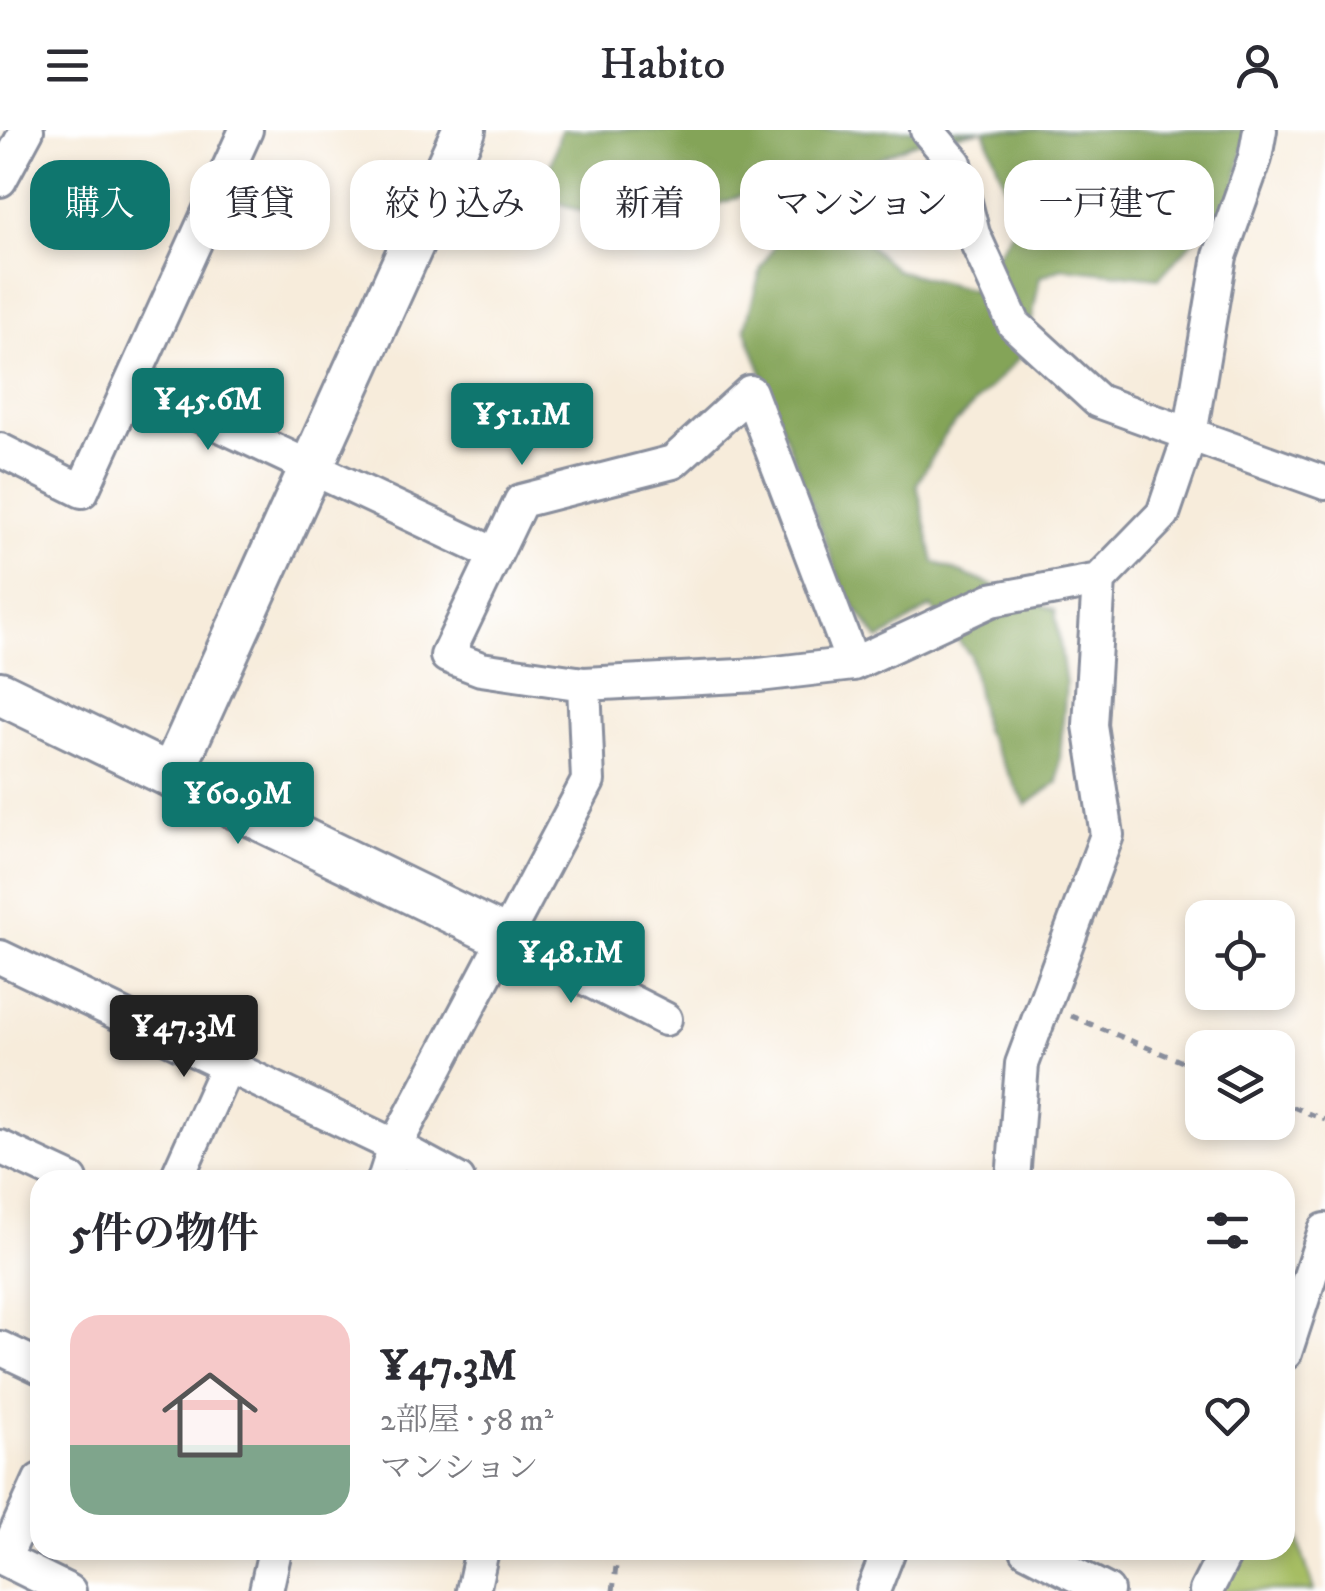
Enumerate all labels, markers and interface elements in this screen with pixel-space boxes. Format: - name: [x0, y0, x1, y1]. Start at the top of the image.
- text: Habito: [600, 37, 725, 93]
- icon: menu: [40, 38, 95, 93]
- icon: person: [1230, 38, 1285, 93]
- chip: 購入: [30, 160, 170, 250]
- chip: 賃貸: [190, 160, 330, 250]
- chip: 絞り込み: [350, 160, 560, 250]
- chip: 新着: [580, 160, 720, 250]
- chip: マンション: [740, 160, 984, 250]
- chip: 一戸建て: [1004, 160, 1214, 250]
- pin: ¥45.6M: [127, 368, 289, 453]
- text: ¥45.6M: [154, 380, 262, 420]
- pin: ¥51.1M: [441, 383, 603, 468]
- text: ¥51.1M: [473, 395, 571, 435]
- pin: ¥60.9M: [157, 762, 319, 847]
- text: ¥60.9M: [184, 774, 292, 814]
- map controls: [1185, 900, 1295, 1140]
- button: locate: [1185, 900, 1295, 1010]
- pin: ¥48.1M: [490, 921, 652, 1006]
- text: ¥48.1M: [519, 933, 623, 973]
- pin: ¥47.3M: [103, 995, 265, 1080]
- text: ¥47.3M: [132, 1007, 236, 1047]
- button: layers: [1185, 1030, 1295, 1140]
- icon: filters: [1200, 1203, 1255, 1258]
- text: 5件の物件: [70, 1209, 259, 1261]
- text: ¥47.3M: [380, 1341, 517, 1393]
- icon: home: [150, 1355, 270, 1475]
- icon: heart: [1200, 1388, 1255, 1443]
- text: 2部屋 · 58 m²: [380, 1401, 553, 1441]
- text: マンション: [380, 1449, 539, 1489]

